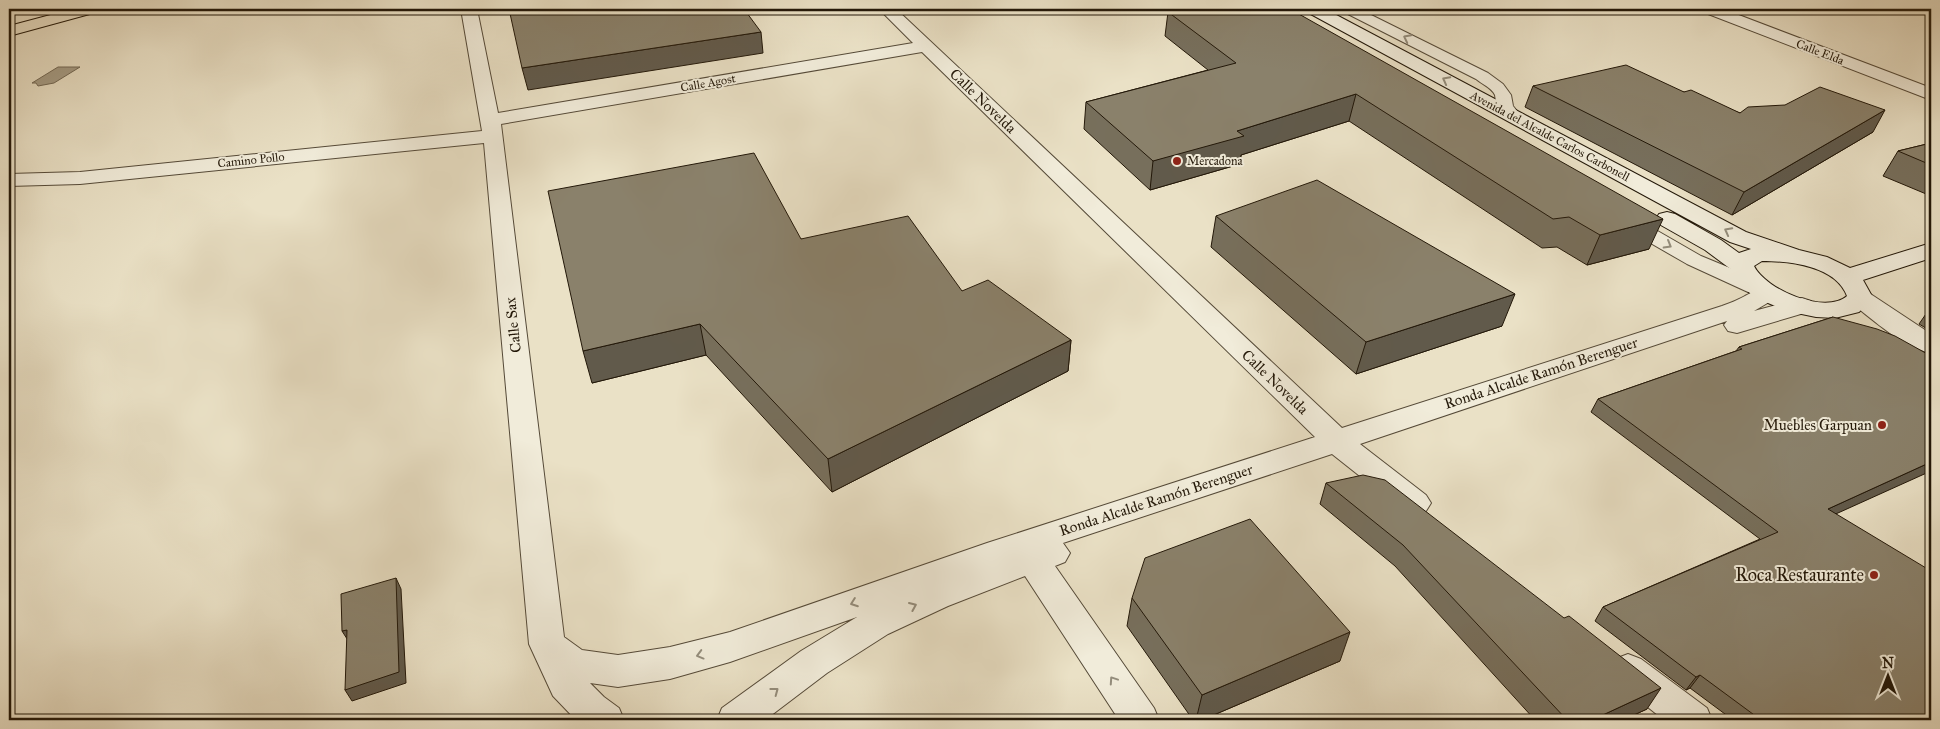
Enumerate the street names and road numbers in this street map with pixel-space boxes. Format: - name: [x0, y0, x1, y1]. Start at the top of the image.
- street label: Calle Elda: [1794, 36, 1847, 68]
- street label: Calle Novelda: [946, 65, 1020, 138]
- street label: Calle Agost: [679, 71, 738, 96]
- street label: Avenida del Alcalde Carlos Carbonell: [1467, 87, 1633, 184]
- street label: Camino Pollo: [217, 150, 285, 170]
- street label: Calle Sax: [501, 296, 525, 354]
- street label: Ronda Alcalde Ramón Berenguer: [1442, 333, 1640, 413]
- street label: Calle Novelda: [1238, 346, 1312, 419]
- street label: Ronda Alcalde Ramón Berenguer: [1057, 460, 1255, 540]

